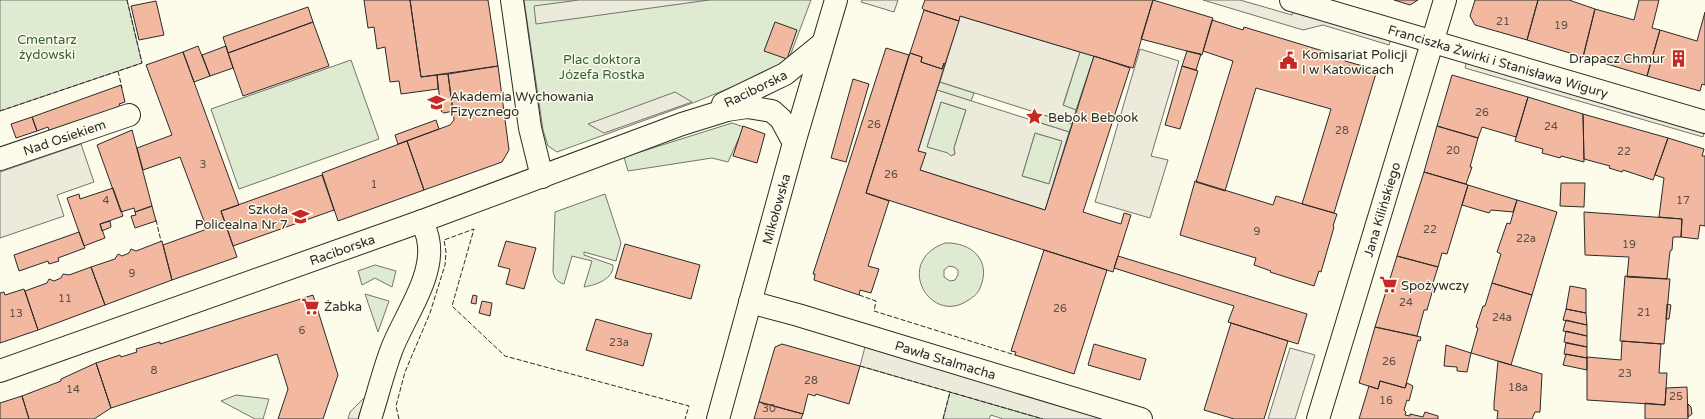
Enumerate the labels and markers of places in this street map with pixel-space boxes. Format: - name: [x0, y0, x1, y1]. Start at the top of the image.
- place label: Komisariat Policji I w Katowicach: [1302, 47, 1407, 78]
- building icon: Drapacz Chmur: [1668, 48, 1688, 68]
- public building icon: Komisariat Policji I w Katowicach: [1279, 51, 1299, 71]
- place label: Drapacz Chmur: [1569, 51, 1665, 67]
- place label: Akademia Wychowania Fizycznego: [450, 89, 594, 120]
- school or university icon: Akademia Wychowania Fizycznego: [427, 93, 447, 113]
- place icon: Bebok Bebook: [1025, 107, 1045, 127]
- place label: Bebok Bebook: [1048, 110, 1138, 126]
- place label: Szkoła Policealna Nr 7: [195, 202, 288, 233]
- school or university icon: Szkoła Policealna Nr 7: [291, 206, 311, 226]
- supermarket icon: Spożywczy: [1378, 275, 1398, 295]
- place label: Spożywczy: [1401, 278, 1469, 294]
- supermarket icon: Żabka: [301, 296, 321, 316]
- place label: Żabka: [324, 299, 362, 315]

